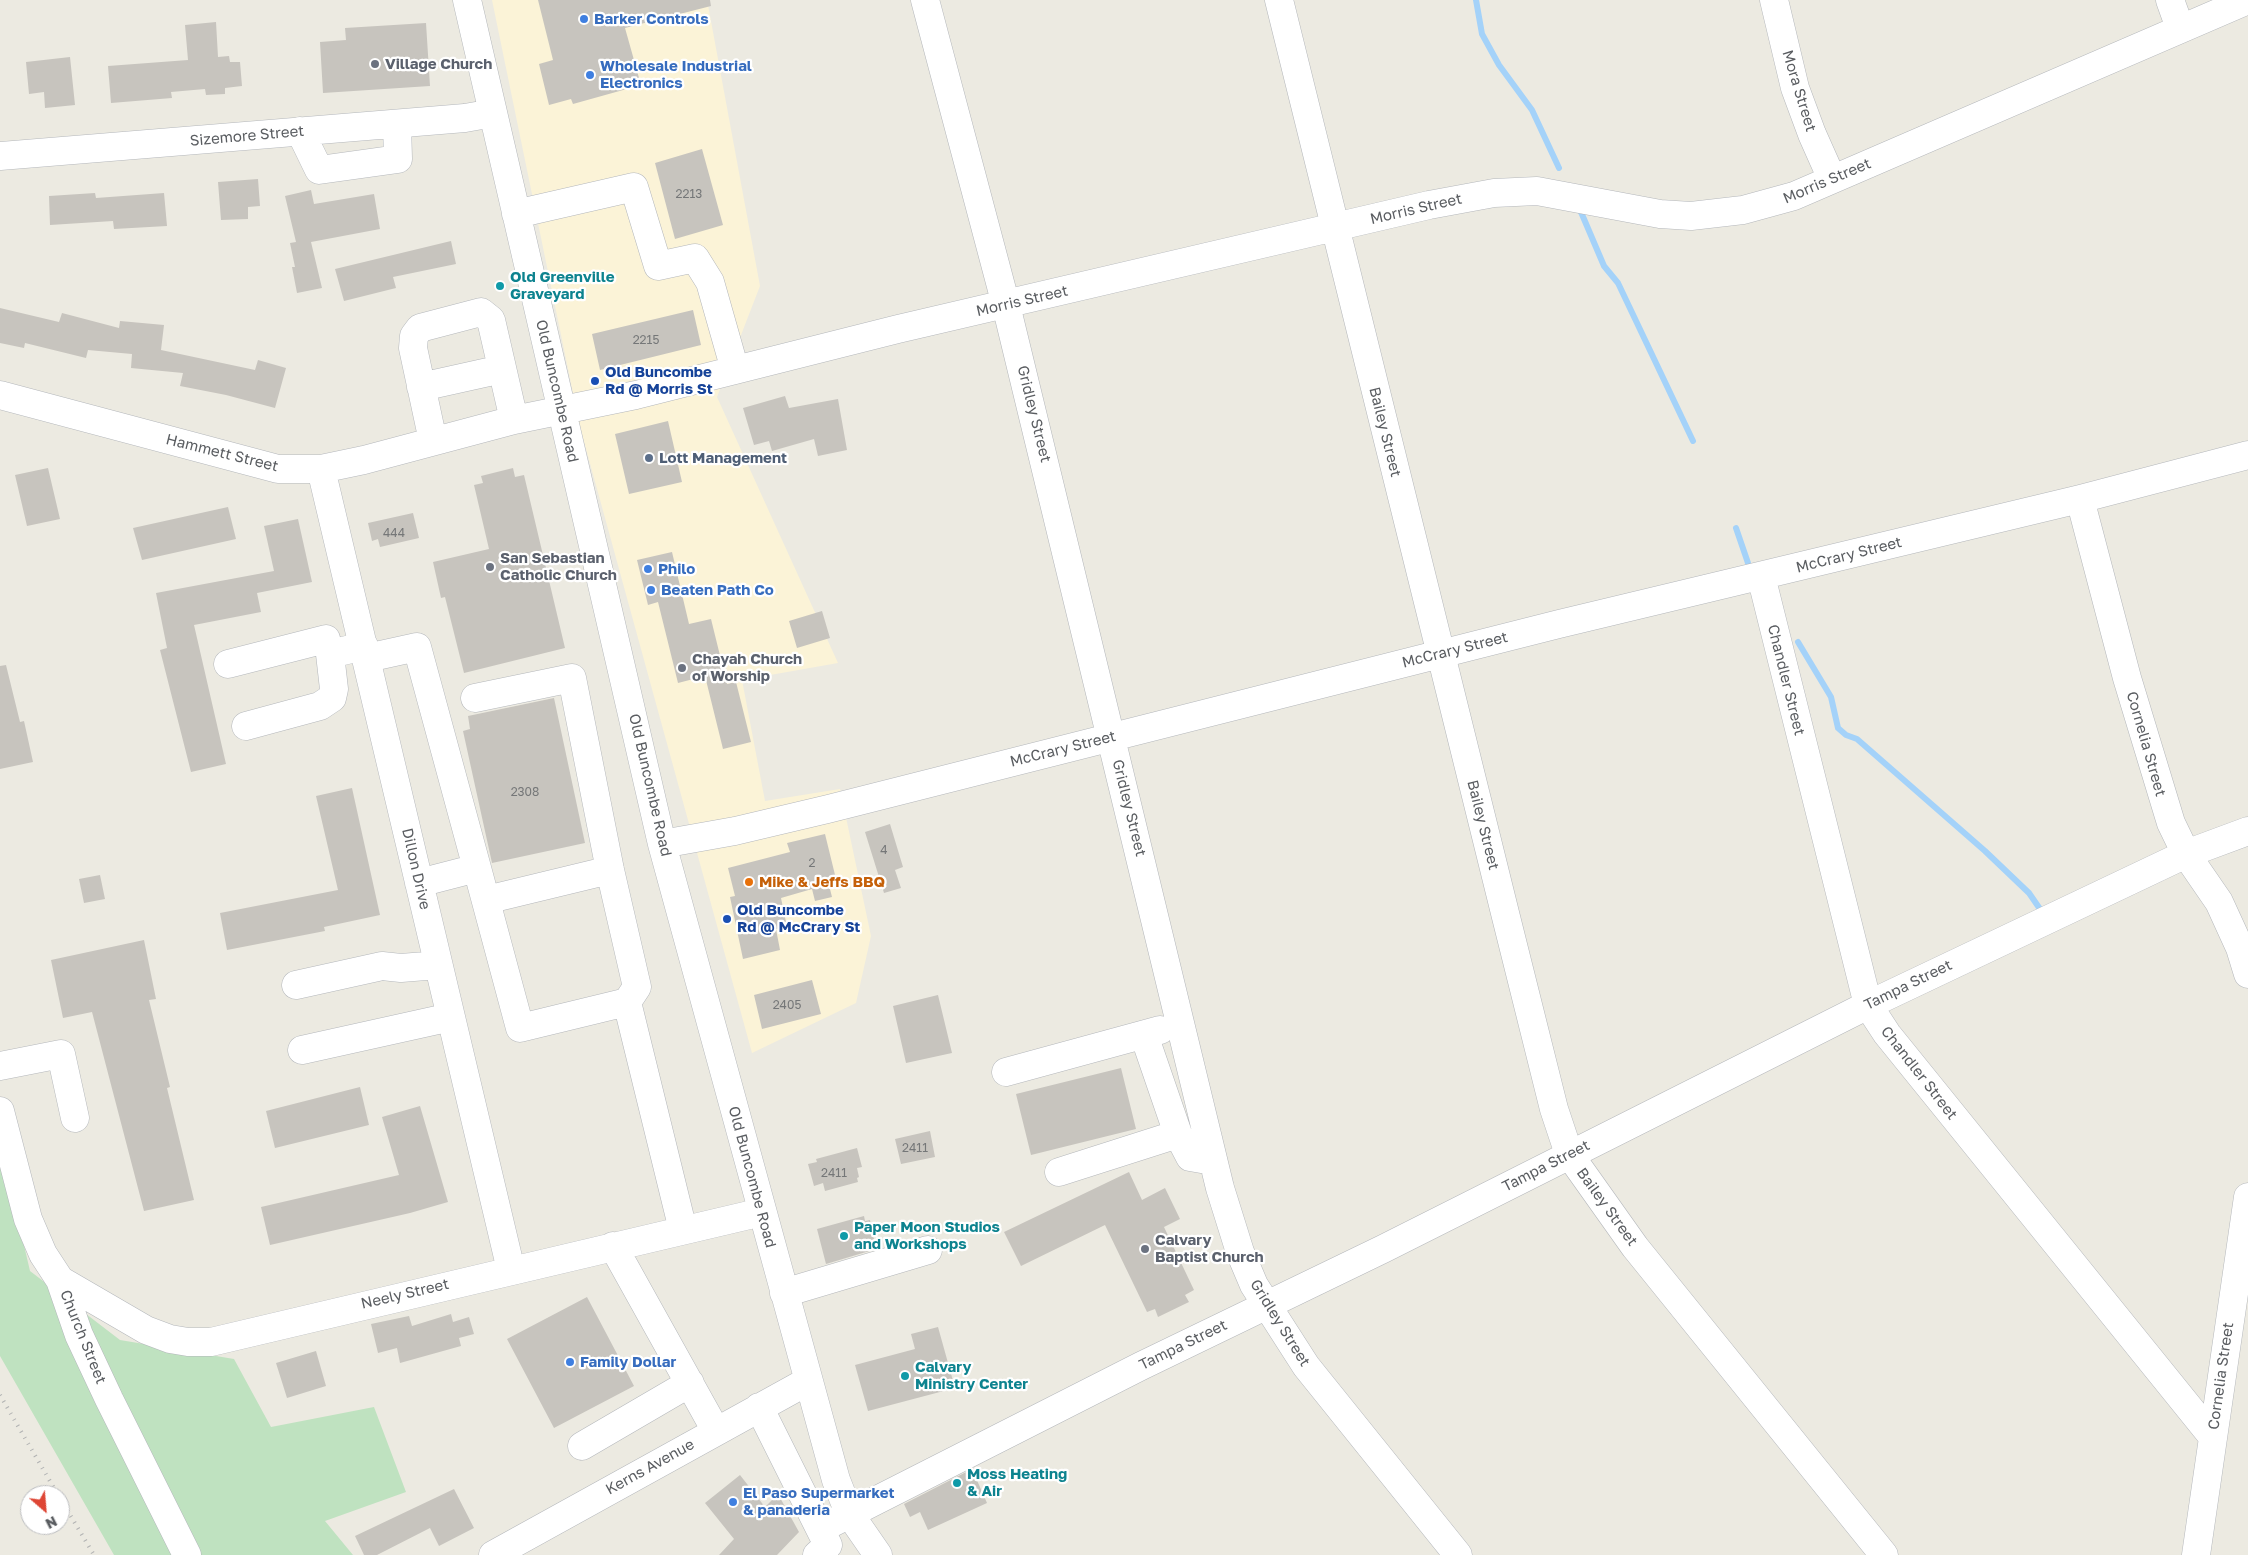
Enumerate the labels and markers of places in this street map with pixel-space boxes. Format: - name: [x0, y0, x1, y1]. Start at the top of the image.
- place label: Barker Controls: [594, 10, 709, 28]
- marker: Barker Controls: [578, 13, 590, 25]
- place label: Village Church: [385, 55, 492, 73]
- place label: Wholesale Industrial Electronics: [600, 57, 752, 92]
- marker: Village Church: [369, 58, 381, 70]
- marker: Wholesale Industrial Electronics: [584, 69, 596, 81]
- place label: Old Greenville Graveyard: [510, 268, 615, 303]
- marker: Old Greenville Graveyard: [494, 280, 506, 292]
- place label: Old Buncombe Rd @ Morris St: [605, 363, 713, 398]
- marker: Old Buncombe Rd @ Morris St: [589, 375, 601, 387]
- place label: Lott Management: [659, 449, 787, 467]
- marker: Lott Management: [643, 452, 655, 464]
- place label: San Sebastian Catholic Church: [500, 549, 617, 584]
- place label: Philo: [658, 560, 695, 578]
- marker: San Sebastian Catholic Church: [484, 561, 496, 573]
- marker: Philo: [642, 563, 654, 575]
- place label: Beaten Path Co: [661, 581, 774, 599]
- marker: Beaten Path Co: [645, 584, 657, 596]
- place label: Chayah Church of Worship: [692, 650, 802, 685]
- marker: Chayah Church of Worship: [676, 662, 688, 674]
- place label: Mike & Jeffs BBQ: [759, 873, 885, 891]
- marker: Mike & Jeffs BBQ: [743, 876, 755, 888]
- place label: Old Buncombe Rd @ McCrary St: [737, 901, 860, 936]
- marker: Old Buncombe Rd @ McCrary St: [721, 913, 733, 925]
- place label: Paper Moon Studios and Workshops: [854, 1218, 1000, 1253]
- marker: Paper Moon Studios and Workshops: [838, 1230, 850, 1242]
- place label: Calvary Baptist Church: [1155, 1231, 1264, 1266]
- marker: Calvary Baptist Church: [1139, 1243, 1151, 1255]
- place label: Family Dollar: [580, 1353, 676, 1371]
- marker: Family Dollar: [564, 1356, 576, 1368]
- place label: Calvary Ministry Center: [915, 1358, 1028, 1393]
- marker: Calvary Ministry Center: [899, 1370, 911, 1382]
- place label: Moss Heating & Air: [967, 1465, 1067, 1500]
- marker: Moss Heating & Air: [951, 1477, 963, 1489]
- place label: El Paso Supermarket & panaderia: [743, 1484, 895, 1519]
- marker: El Paso Supermarket & panaderia: [727, 1496, 739, 1508]

